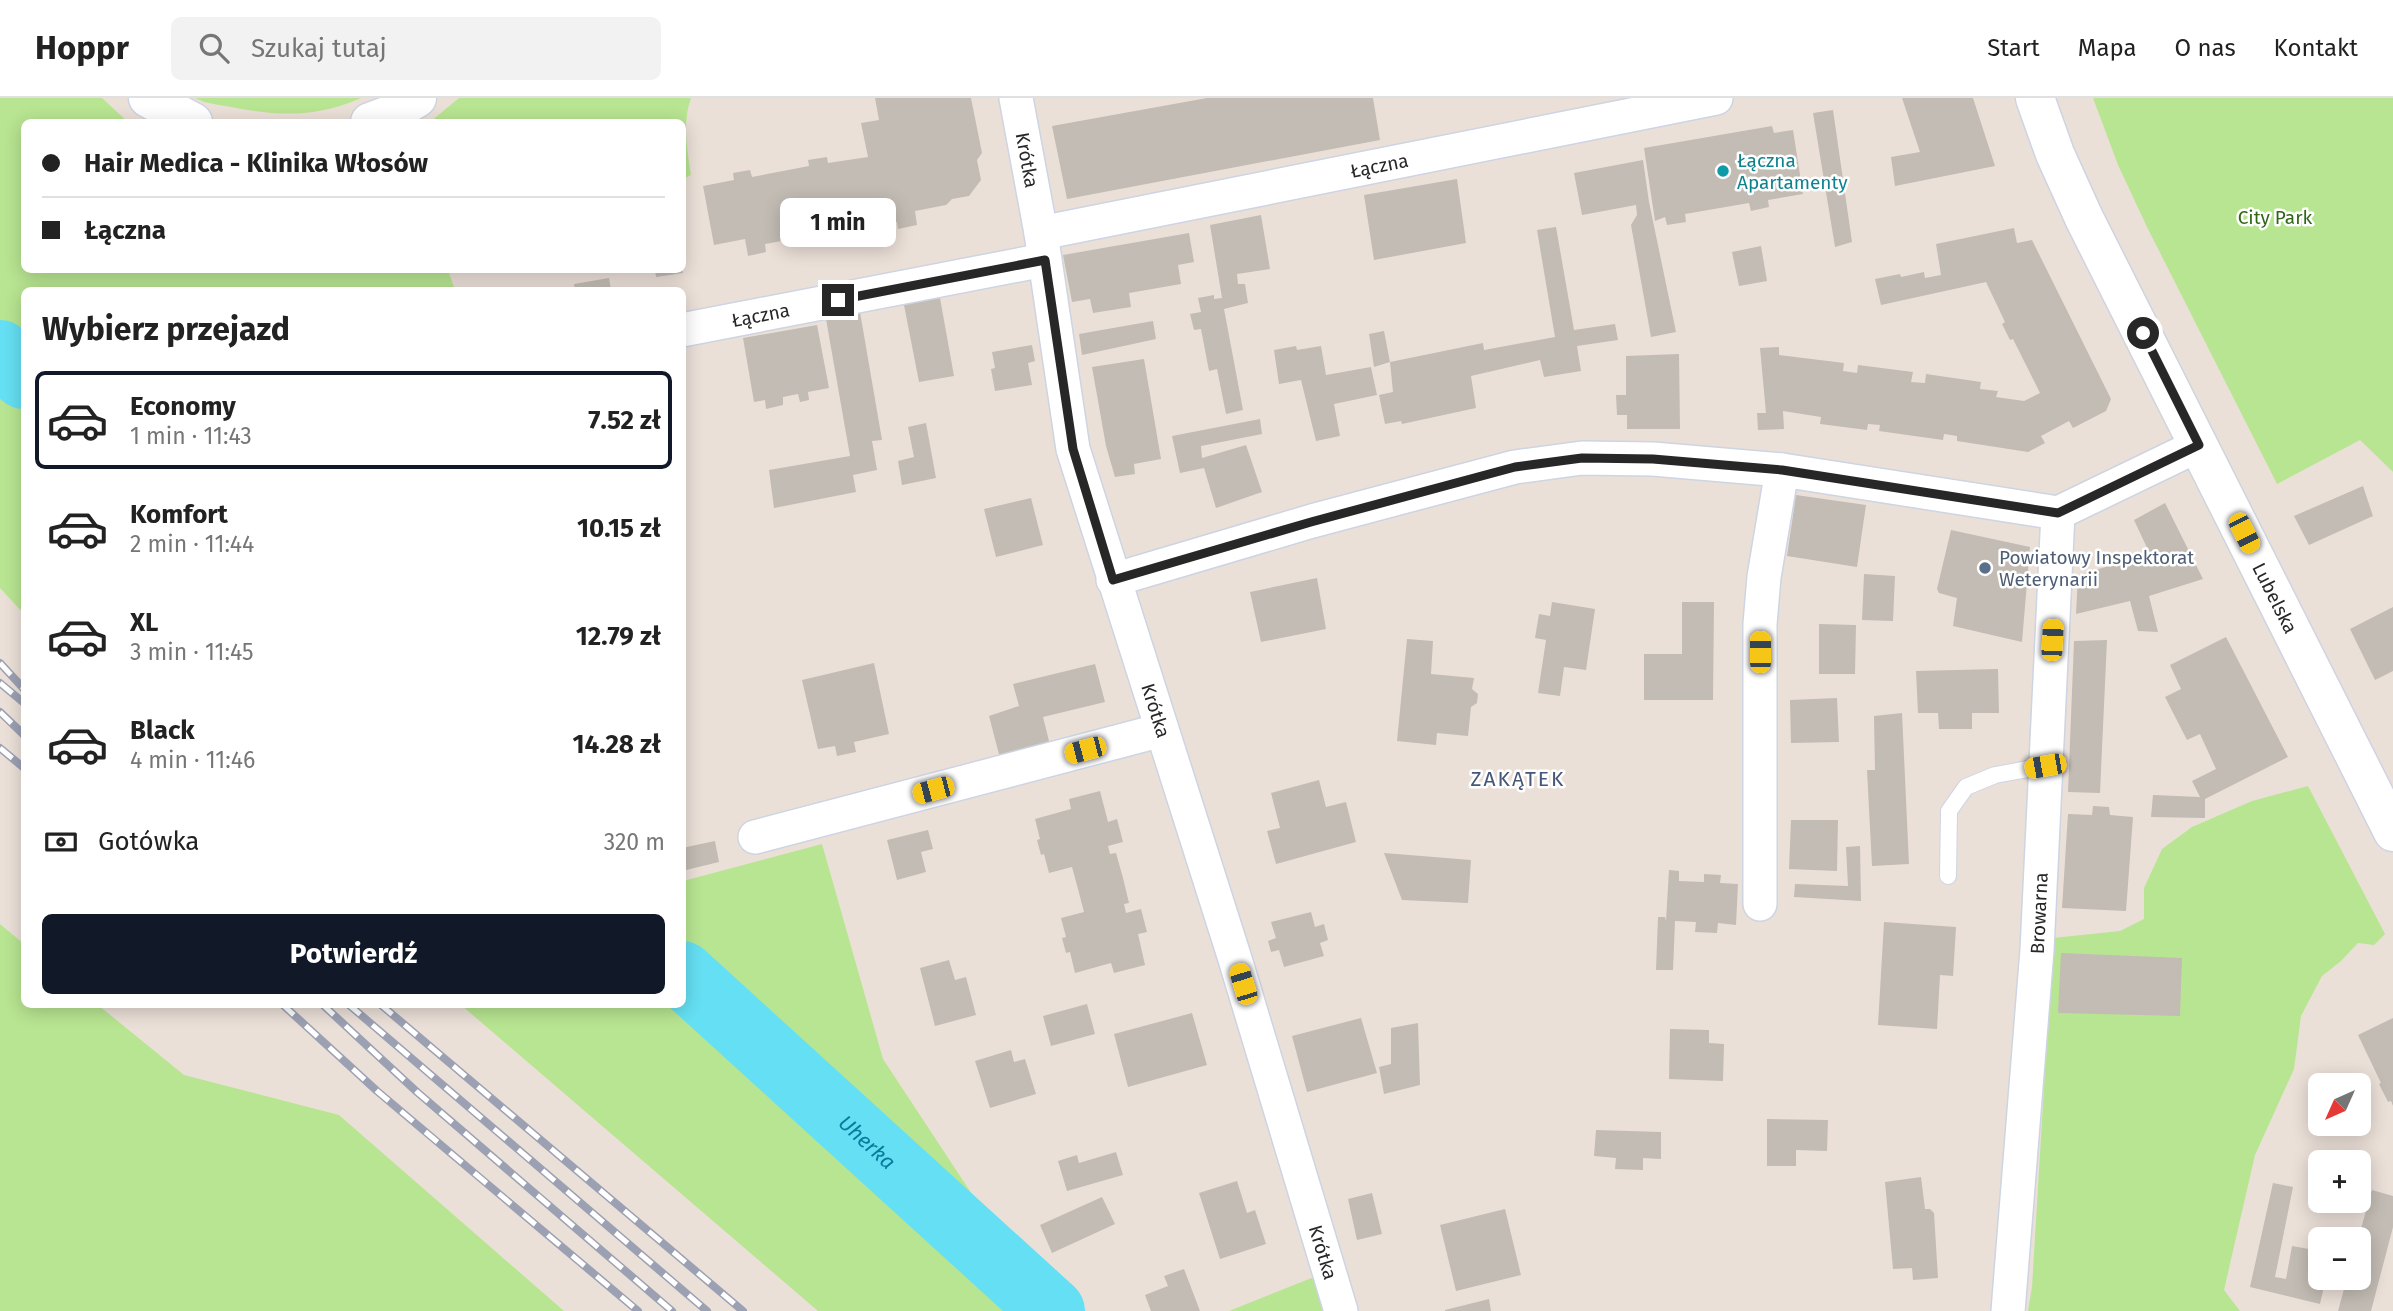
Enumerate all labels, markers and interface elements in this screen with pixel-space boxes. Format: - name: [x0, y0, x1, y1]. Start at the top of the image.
- search box: [171, 17, 661, 80]
- text: Hoppr: [35, 28, 129, 68]
- icon: search: [195, 29, 233, 67]
- text: Szukaj tutaj: [251, 33, 387, 64]
- text: Start: [1987, 34, 2040, 62]
- text: Mapa: [2078, 34, 2137, 62]
- text: O nas: [2175, 34, 2236, 62]
- text: Kontakt: [2274, 34, 2358, 62]
- street label: Krótka: [1011, 131, 1043, 190]
- text: Hair Medica - Klinika Włosów: [84, 148, 428, 179]
- street label: Łączna: [1348, 149, 1410, 183]
- place label: Łączna Apartamenty: [1737, 149, 1848, 194]
- marker: Łączna Apartamenty: [1715, 163, 1731, 179]
- callout: 1 min: [780, 198, 896, 248]
- park label: City Park: [2238, 206, 2313, 229]
- text: 1 min: [810, 208, 866, 236]
- text: Łączna: [84, 215, 166, 246]
- route end: [822, 284, 854, 316]
- street label: Łączna: [730, 298, 792, 332]
- text: Wybierz przejazd: [42, 310, 290, 348]
- route start: [2127, 317, 2159, 349]
- icon: car: [46, 389, 109, 452]
- text: Economy: [130, 391, 236, 422]
- text: 7.52 zł: [588, 405, 661, 436]
- text: 1 min · 11:43: [130, 422, 252, 450]
- icon: car: [46, 497, 109, 560]
- text: Komfort: [130, 499, 228, 530]
- car: [2226, 510, 2263, 556]
- text: 10.15 zł: [577, 513, 661, 544]
- text: 2 min · 11:44: [130, 530, 254, 558]
- place label: Powiatowy Inspektorat Weterynarii: [1999, 546, 2194, 591]
- street label: Lubelska: [2247, 559, 2302, 637]
- marker: Powiatowy Inspektorat Weterynarii: [1977, 560, 1993, 576]
- icon: car: [46, 605, 109, 668]
- text: XL: [130, 607, 158, 638]
- car: [2041, 618, 2064, 662]
- text: 12.79 zł: [576, 621, 661, 652]
- car: [1750, 631, 1771, 673]
- text: 3 min · 11:45: [130, 638, 254, 666]
- street label: Krótka: [1136, 681, 1175, 741]
- icon: car: [46, 713, 109, 776]
- text: Black: [130, 715, 195, 746]
- text: 14.28 zł: [572, 729, 661, 760]
- car: [1062, 734, 1109, 766]
- text: 4 min · 11:46: [130, 746, 255, 774]
- car: [2023, 752, 2068, 780]
- district label: ZAKĄTEK: [1471, 766, 1565, 792]
- car: [910, 774, 957, 806]
- icon: cash: [42, 823, 80, 861]
- text: Gotówka: [98, 826, 199, 857]
- text: 320 m: [604, 828, 665, 856]
- street label: Browarna: [2026, 872, 2053, 955]
- button: Potwierdź: [42, 914, 665, 994]
- car: [1227, 961, 1260, 1007]
- north arrow: [2308, 1073, 2371, 1136]
- map controls: [2308, 1073, 2371, 1290]
- water label: Uherka: [833, 1110, 901, 1175]
- button: +: [2308, 1150, 2371, 1213]
- street label: Krótka: [1304, 1222, 1342, 1282]
- button: −: [2308, 1227, 2371, 1290]

